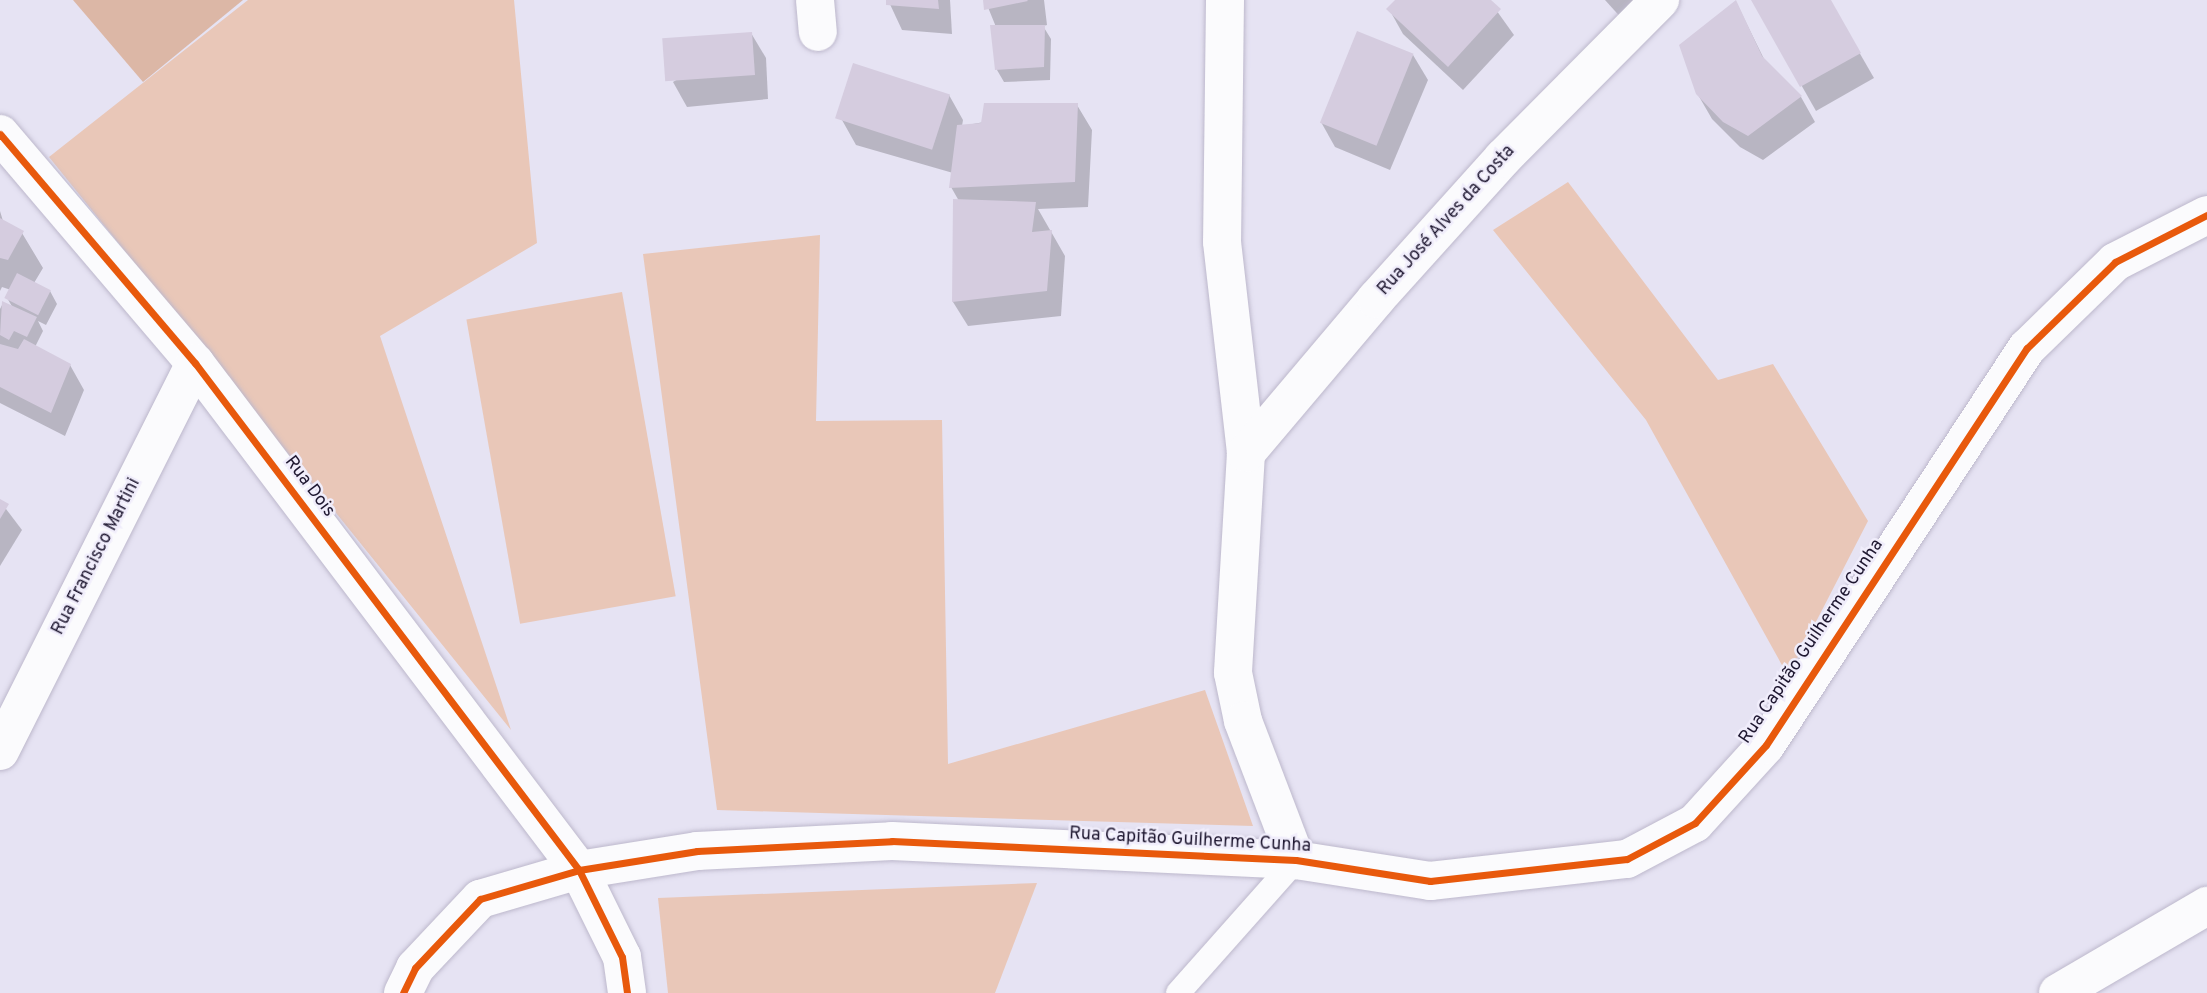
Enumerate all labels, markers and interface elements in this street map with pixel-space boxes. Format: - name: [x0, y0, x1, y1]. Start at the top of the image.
- street label: Rua José Alves da Costa: [1374, 141, 1520, 301]
- street label: Rua Dois: [279, 452, 339, 522]
- street label: Rua Francisco Martini: [48, 475, 146, 639]
- street label: Rua Capitão Guilherme Cunha: [1735, 536, 1889, 748]
- street label: Rua Capitão Guilherme Cunha: [1068, 824, 1312, 858]

